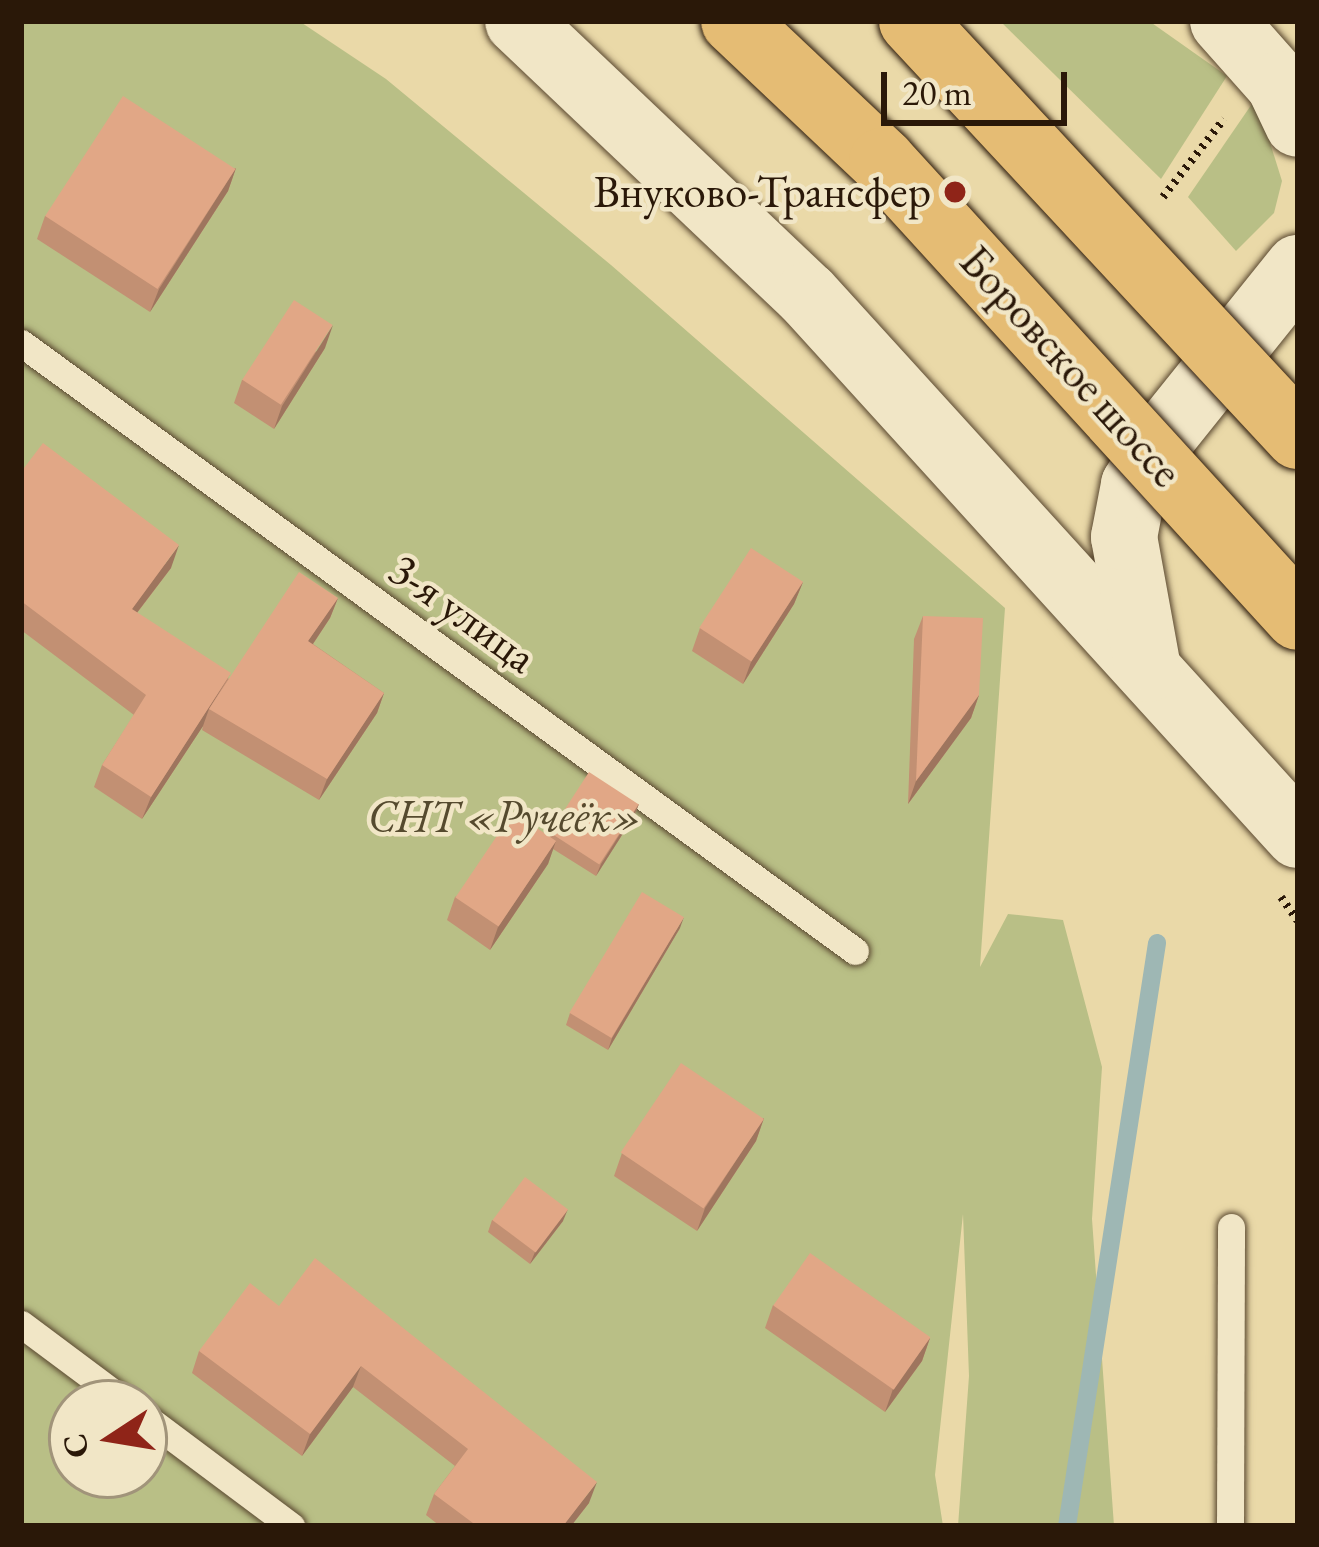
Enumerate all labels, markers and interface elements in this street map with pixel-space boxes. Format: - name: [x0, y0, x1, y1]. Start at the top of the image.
- scale bar: [887, 48, 1073, 122]
- text: 20 m: [902, 69, 972, 116]
- place label: Внуково-Трансфер: [593, 165, 931, 219]
- marker: Внуково-Трансфер: [942, 179, 968, 205]
- street label: Боровское шоссе: [948, 234, 1194, 498]
- street label: 3-я улица: [379, 542, 547, 684]
- park label: СНТ «Ручеёк»: [368, 789, 642, 843]
- north arrow: [48, 1379, 168, 1499]
- text: С: [52, 1430, 99, 1462]

